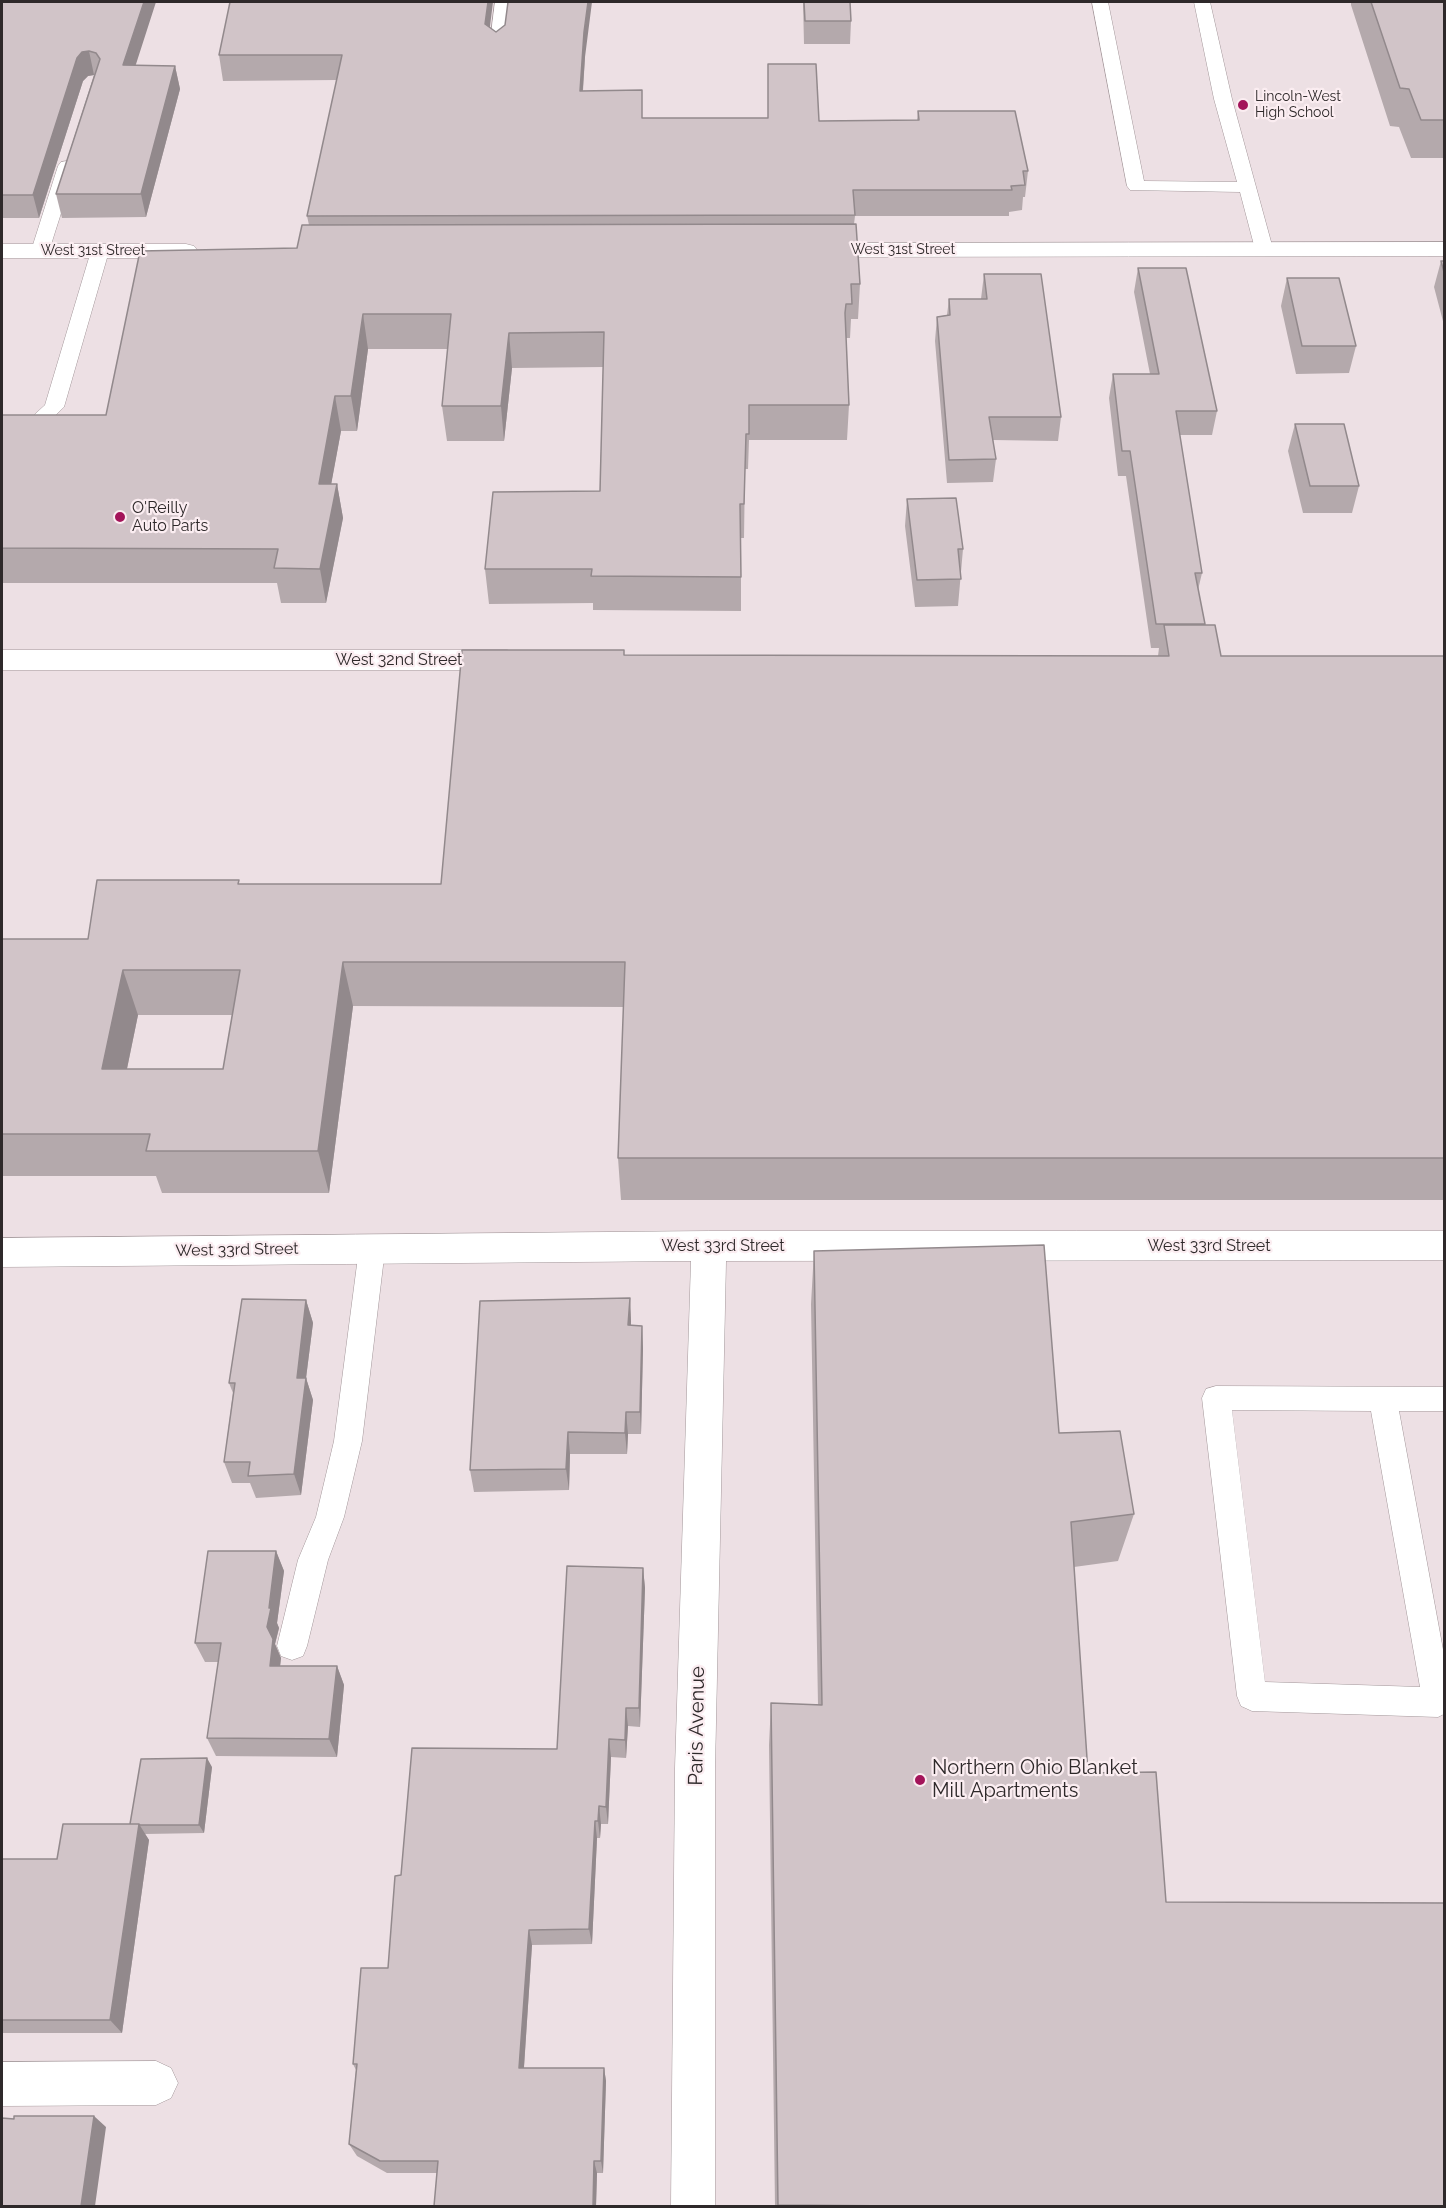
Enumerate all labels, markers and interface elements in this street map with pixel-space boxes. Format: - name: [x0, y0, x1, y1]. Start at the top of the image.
- place label: Lincoln-West High School: [1255, 89, 1341, 122]
- marker: Lincoln-West High School: [1236, 98, 1250, 112]
- street label: West 31st Street: [851, 242, 955, 258]
- street label: West 31st Street: [41, 243, 145, 259]
- place label: O'Reilly Auto Parts: [132, 498, 208, 536]
- marker: O'Reilly Auto Parts: [113, 510, 127, 524]
- street label: West 32nd Street: [336, 650, 462, 670]
- street label: West 33rd Street: [661, 1236, 785, 1256]
- street label: West 33rd Street: [1147, 1236, 1271, 1256]
- street label: West 33rd Street: [175, 1239, 299, 1261]
- street label: Paris Avenue: [684, 1666, 710, 1786]
- place label: Northern Ohio Blanket Mill Apartments: [932, 1756, 1138, 1803]
- marker: Northern Ohio Blanket Mill Apartments: [913, 1773, 927, 1787]

